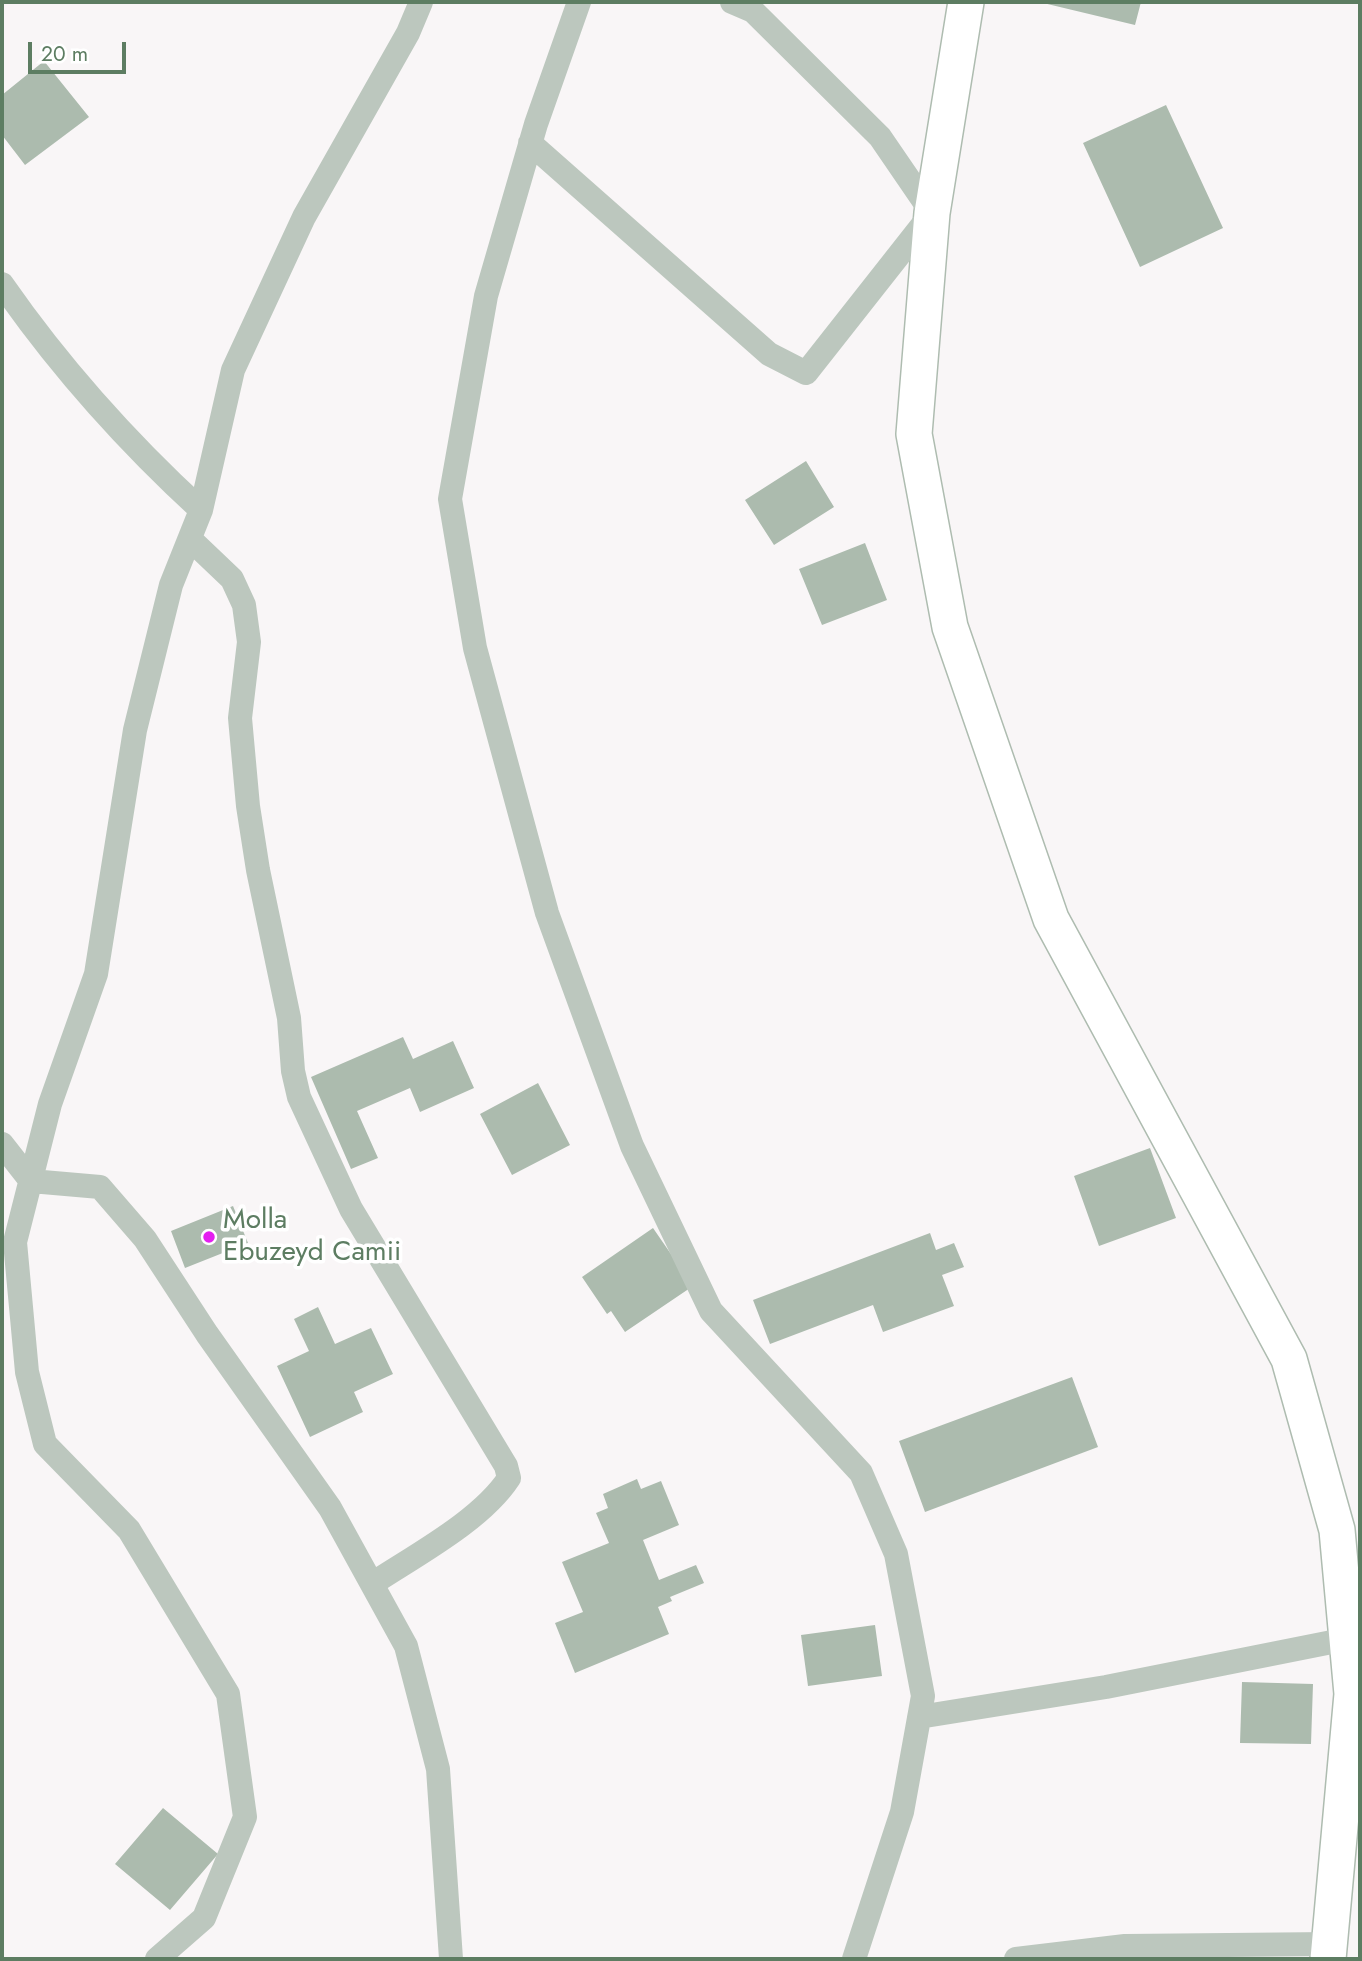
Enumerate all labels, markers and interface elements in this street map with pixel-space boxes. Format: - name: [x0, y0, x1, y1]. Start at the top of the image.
- scale bar: [32, 28, 130, 72]
- text: 20 m: [41, 39, 88, 69]
- place label: Molla Ebuzeyd Camii: [223, 1204, 401, 1270]
- marker: Molla Ebuzeyd Camii: [201, 1229, 217, 1245]

